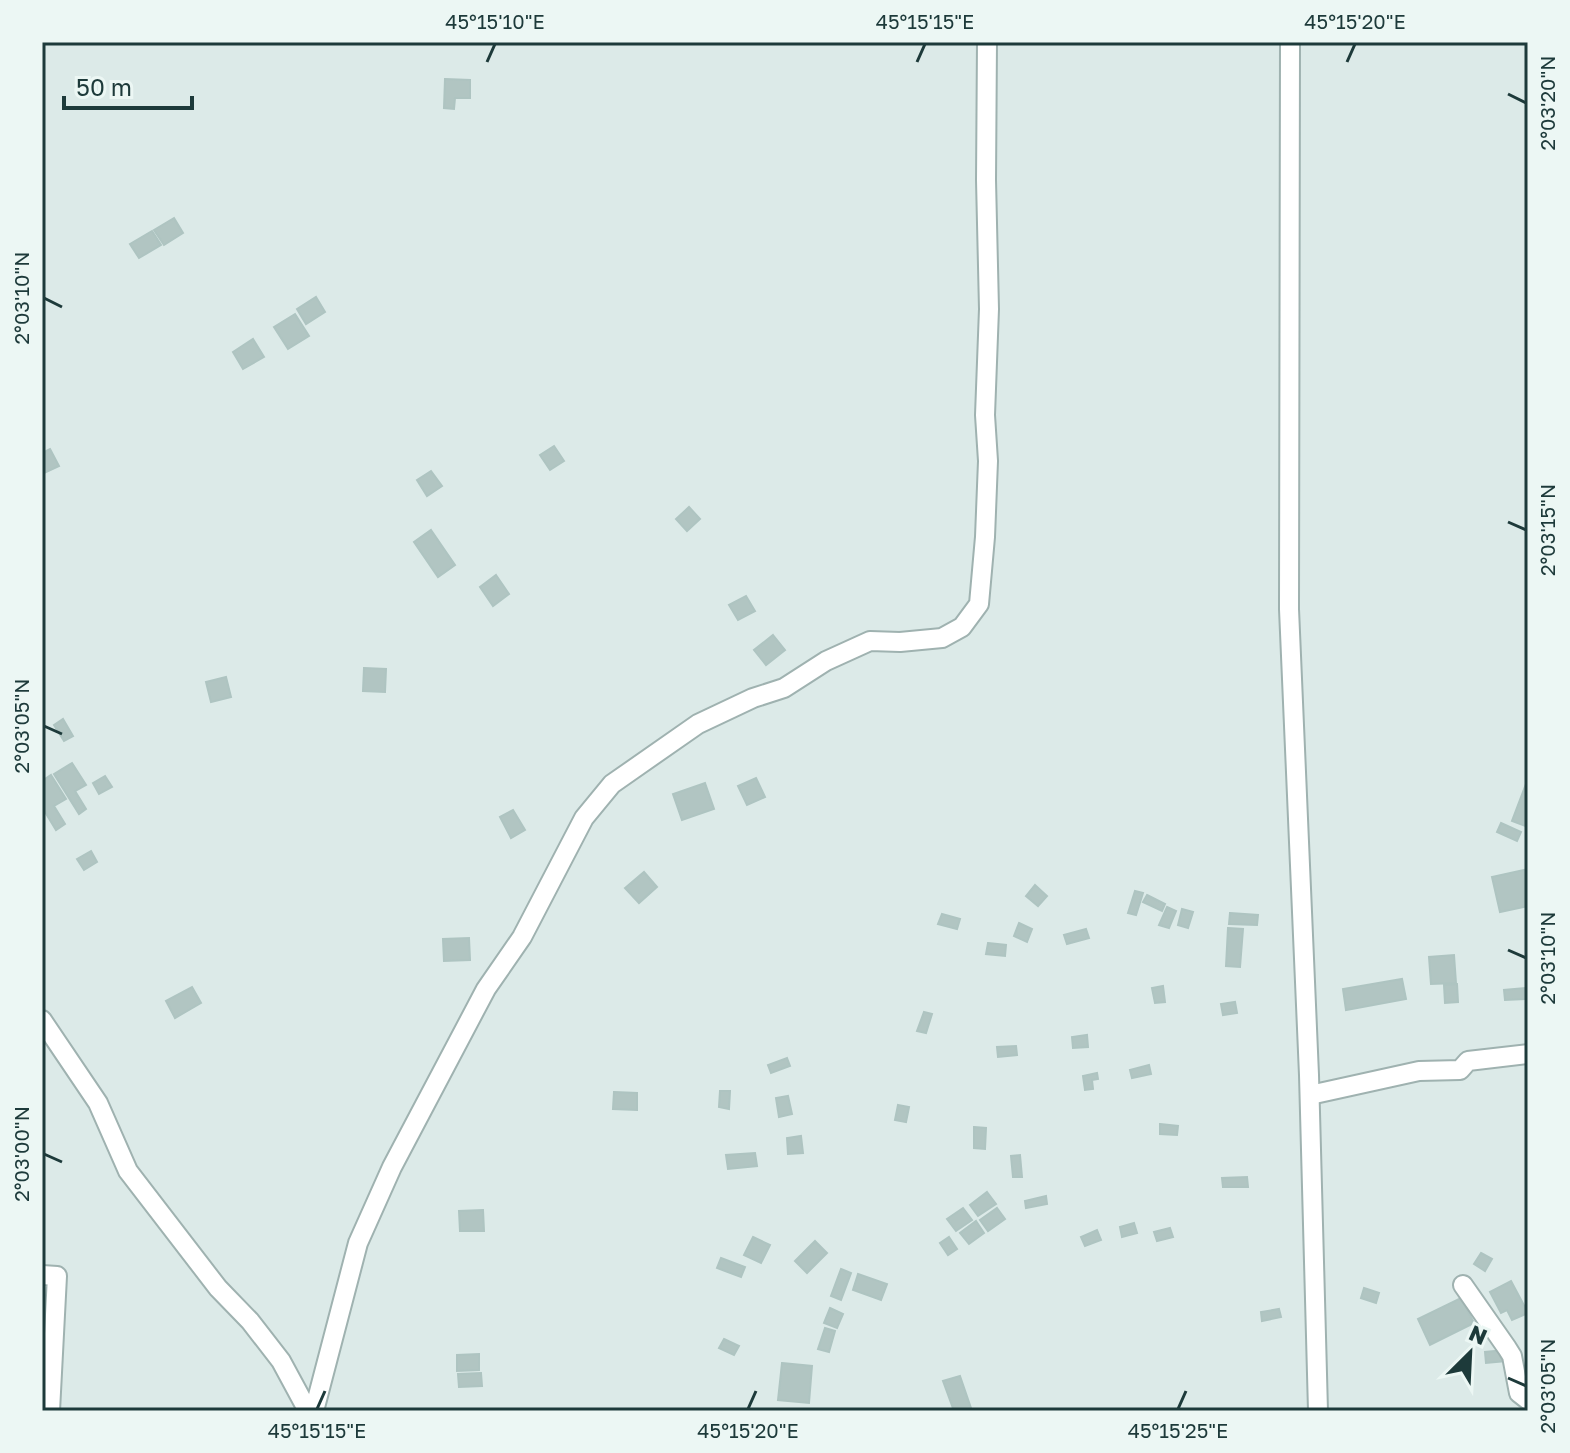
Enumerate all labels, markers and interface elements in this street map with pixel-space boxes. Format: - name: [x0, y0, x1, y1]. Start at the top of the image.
- text: 45°15'10"E: [445, 9, 545, 33]
- text: 45°15'15"E: [876, 9, 974, 33]
- text: 45°15'20"E: [1304, 9, 1406, 33]
- text: 2°03'20"N: [1535, 56, 1559, 150]
- scale bar: [64, 60, 192, 110]
- text: 50 m: [76, 72, 132, 101]
- text: 2°03'10"N: [9, 252, 33, 345]
- text: 2°03'15"N: [1535, 484, 1559, 576]
- text: 2°03'05"N: [9, 679, 33, 773]
- text: 2°03'10"N: [1535, 912, 1559, 1005]
- text: 2°03'00"N: [9, 1106, 33, 1202]
- north arrow: [1430, 1313, 1510, 1393]
- text: N: [1465, 1319, 1491, 1350]
- text: 2°03'05"N: [1535, 1339, 1559, 1433]
- text: 45°15'15"E: [268, 1418, 366, 1442]
- text: 45°15'20"E: [697, 1418, 799, 1442]
- text: 45°15'25"E: [1128, 1418, 1228, 1442]

